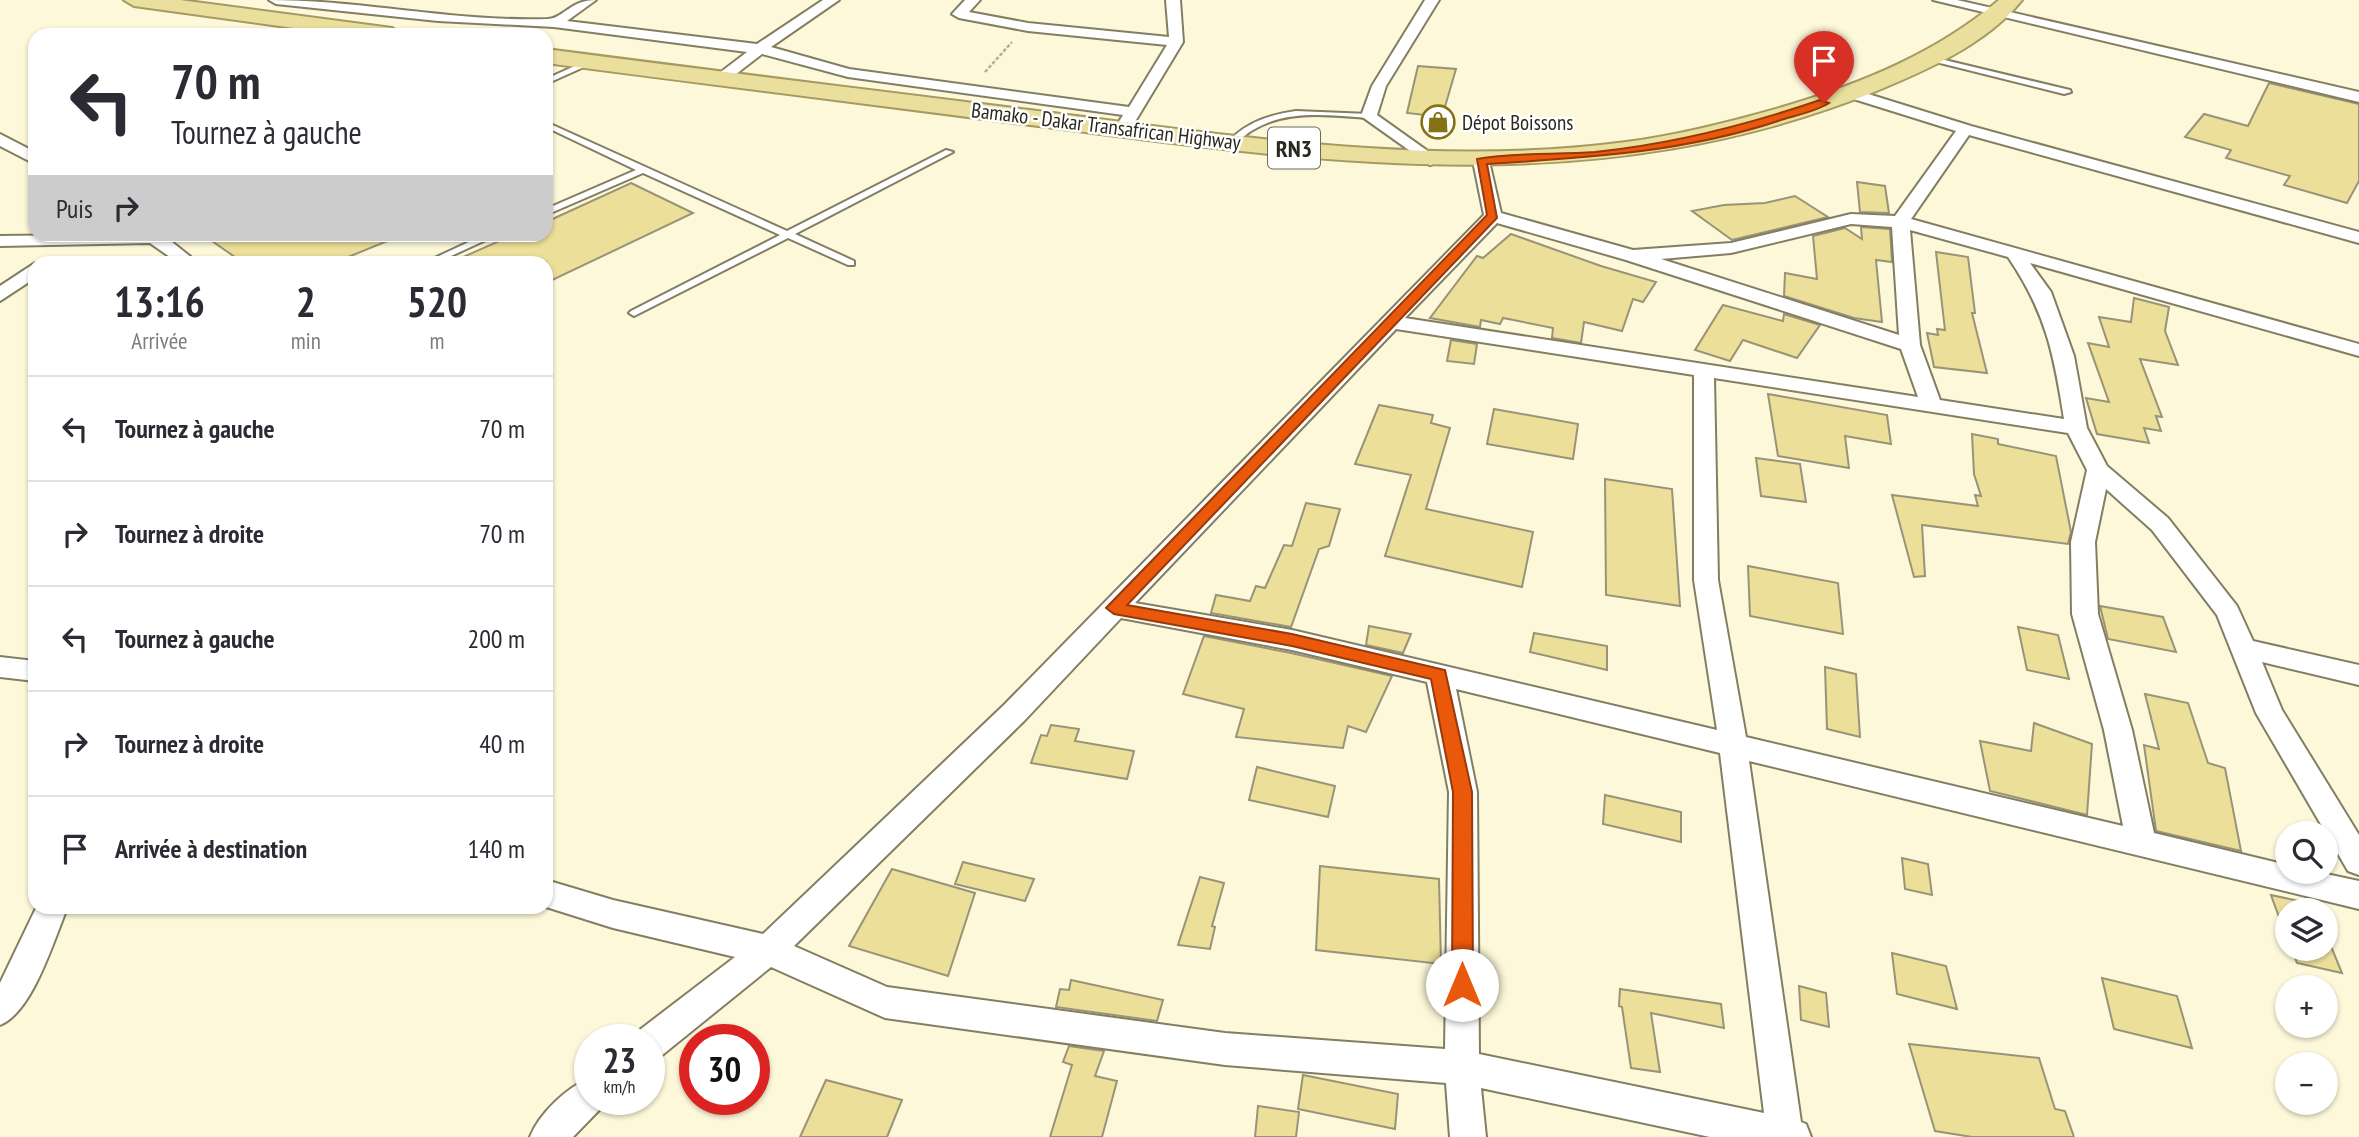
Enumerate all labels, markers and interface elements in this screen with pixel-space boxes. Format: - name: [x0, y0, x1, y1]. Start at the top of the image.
- pin: [1794, 31, 1854, 103]
- icon: arrive: [1805, 42, 1843, 80]
- text: 70 m: [171, 49, 260, 113]
- icon: left: [56, 56, 147, 147]
- street label: Bamako - Dakar Transafrican Highway: [970, 96, 1242, 156]
- shop icon: Dépot Boissons: [1419, 103, 1457, 141]
- place label: Dépot Boissons: [1462, 109, 1573, 136]
- text: Tournez à gauche: [171, 111, 362, 153]
- road number: RN3: [1268, 128, 1320, 168]
- icon: right: [107, 189, 145, 227]
- text: Puis: [56, 192, 93, 225]
- text: 13:16: [114, 274, 205, 329]
- text: 2: [296, 274, 316, 329]
- text: 520: [407, 274, 467, 329]
- text: Arrivée: [131, 326, 187, 355]
- text: min: [291, 326, 321, 355]
- text: m: [429, 326, 444, 355]
- icon: left: [56, 410, 94, 448]
- text: Tournez à gauche: [115, 412, 275, 445]
- text: 70 m: [479, 412, 525, 445]
- icon: right: [56, 515, 94, 553]
- text: Tournez à droite: [115, 517, 264, 550]
- text: 70 m: [479, 517, 525, 550]
- icon: left: [56, 620, 94, 658]
- text: Tournez à gauche: [115, 622, 275, 655]
- text: 200 m: [467, 622, 525, 655]
- icon: right: [56, 725, 94, 763]
- text: Tournez à droite: [115, 727, 264, 760]
- text: 40 m: [479, 727, 525, 760]
- map controls: [2275, 821, 2338, 1115]
- button: search: [2275, 821, 2338, 884]
- icon: arrive: [56, 830, 94, 868]
- text: Arrivée à destination: [115, 832, 307, 865]
- text: 140 m: [467, 832, 525, 865]
- button: layers: [2275, 898, 2338, 961]
- position arrow: [1425, 948, 1499, 1022]
- button: +: [2275, 975, 2338, 1038]
- speed limit sign: 30: [679, 1024, 770, 1115]
- text: 23: [603, 1037, 636, 1083]
- button: −: [2275, 1052, 2338, 1115]
- text: km/h: [604, 1075, 635, 1098]

